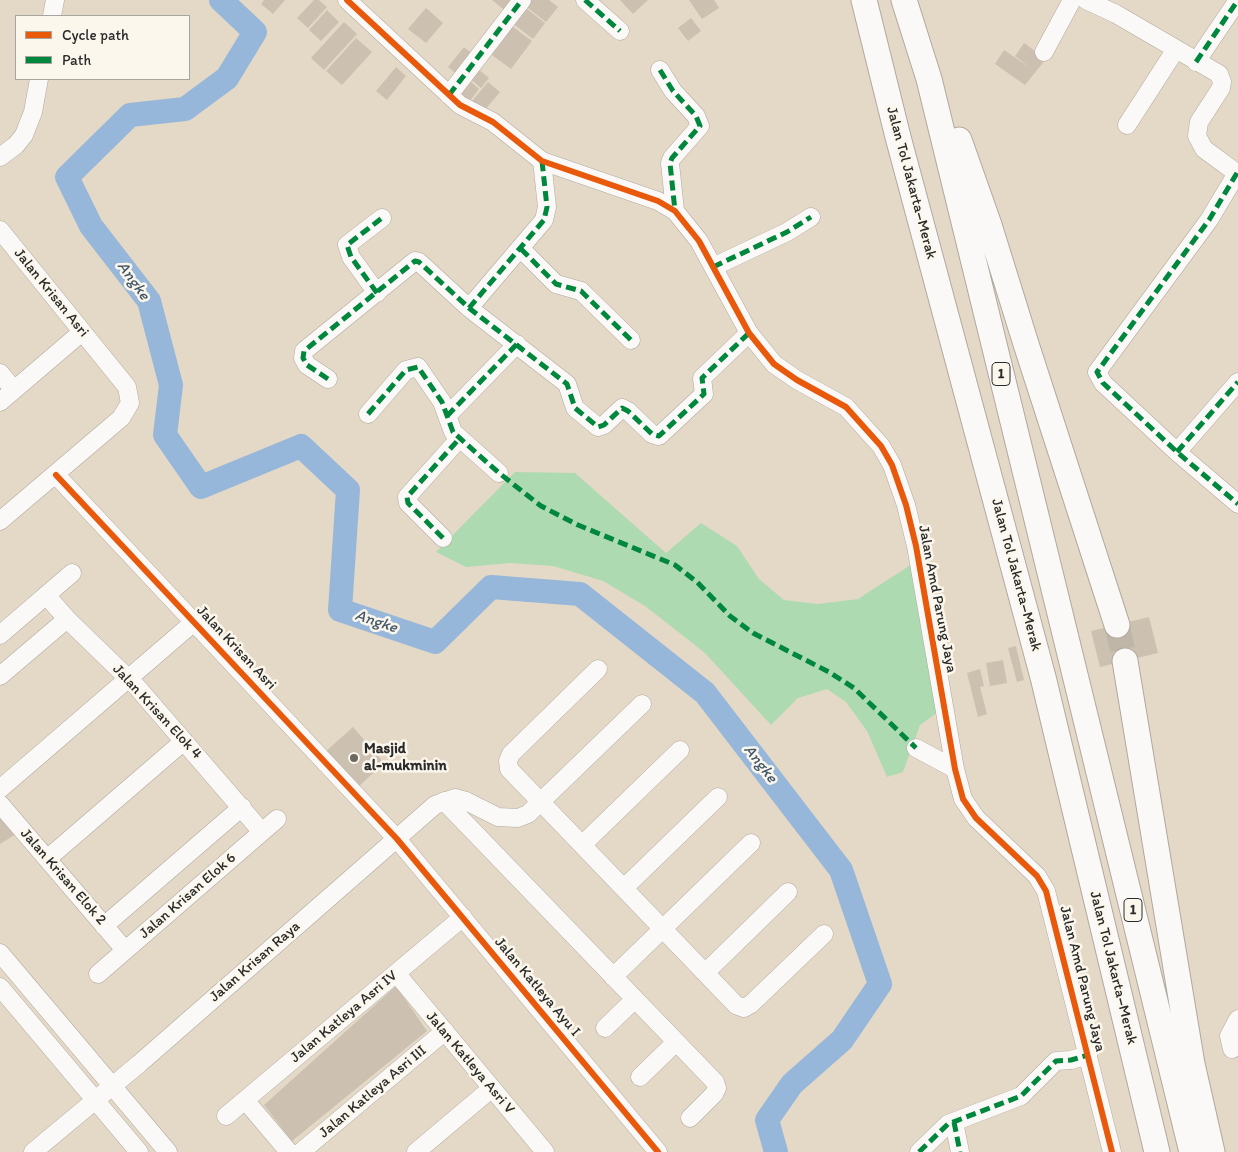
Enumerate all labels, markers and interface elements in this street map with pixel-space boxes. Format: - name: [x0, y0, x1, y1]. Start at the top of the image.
- legend: [15, 15, 190, 80]
- text: Cycle path: [62, 26, 129, 44]
- text: Path: [62, 51, 91, 69]
- street label: Jalan Tol Jakarta–Merak: [882, 105, 940, 261]
- street label: Jalan Krisan Asri: [10, 245, 92, 341]
- water label: Angke: [113, 258, 153, 304]
- road number: 1: [992, 362, 1010, 386]
- street label: Jalan Tol Jakarta–Merak: [987, 497, 1045, 653]
- street label: Jalan Amd Parung Jaya: [914, 524, 960, 674]
- street label: Jalan Krisan Asri: [192, 602, 280, 694]
- water label: Angke: [352, 606, 400, 638]
- street label: Jalan Krisan Elok 4: [108, 661, 206, 763]
- place label: Masjid al-mukminin: [364, 740, 447, 775]
- water label: Angke: [739, 741, 781, 787]
- marker: Masjid al-mukminin: [348, 752, 360, 764]
- street label: Jalan Krisan Elok 2: [16, 825, 110, 929]
- street label: Jalan Krisan Elok 6: [136, 849, 240, 943]
- street label: Jalan Tol Jakarta–Merak: [1085, 889, 1141, 1047]
- road number: 1: [1124, 898, 1142, 922]
- street label: Jalan Amd Parung Jaya: [1055, 904, 1109, 1054]
- street label: Jalan Krisan Raya: [206, 918, 304, 1006]
- street label: Jalan Katleya Ayu I: [490, 934, 584, 1040]
- street label: Jalan Katleya Asri IV: [287, 967, 401, 1067]
- street label: Jalan Katleya Asri V: [422, 1008, 518, 1118]
- street label: Jalan Katleya Asri III: [316, 1042, 430, 1142]

